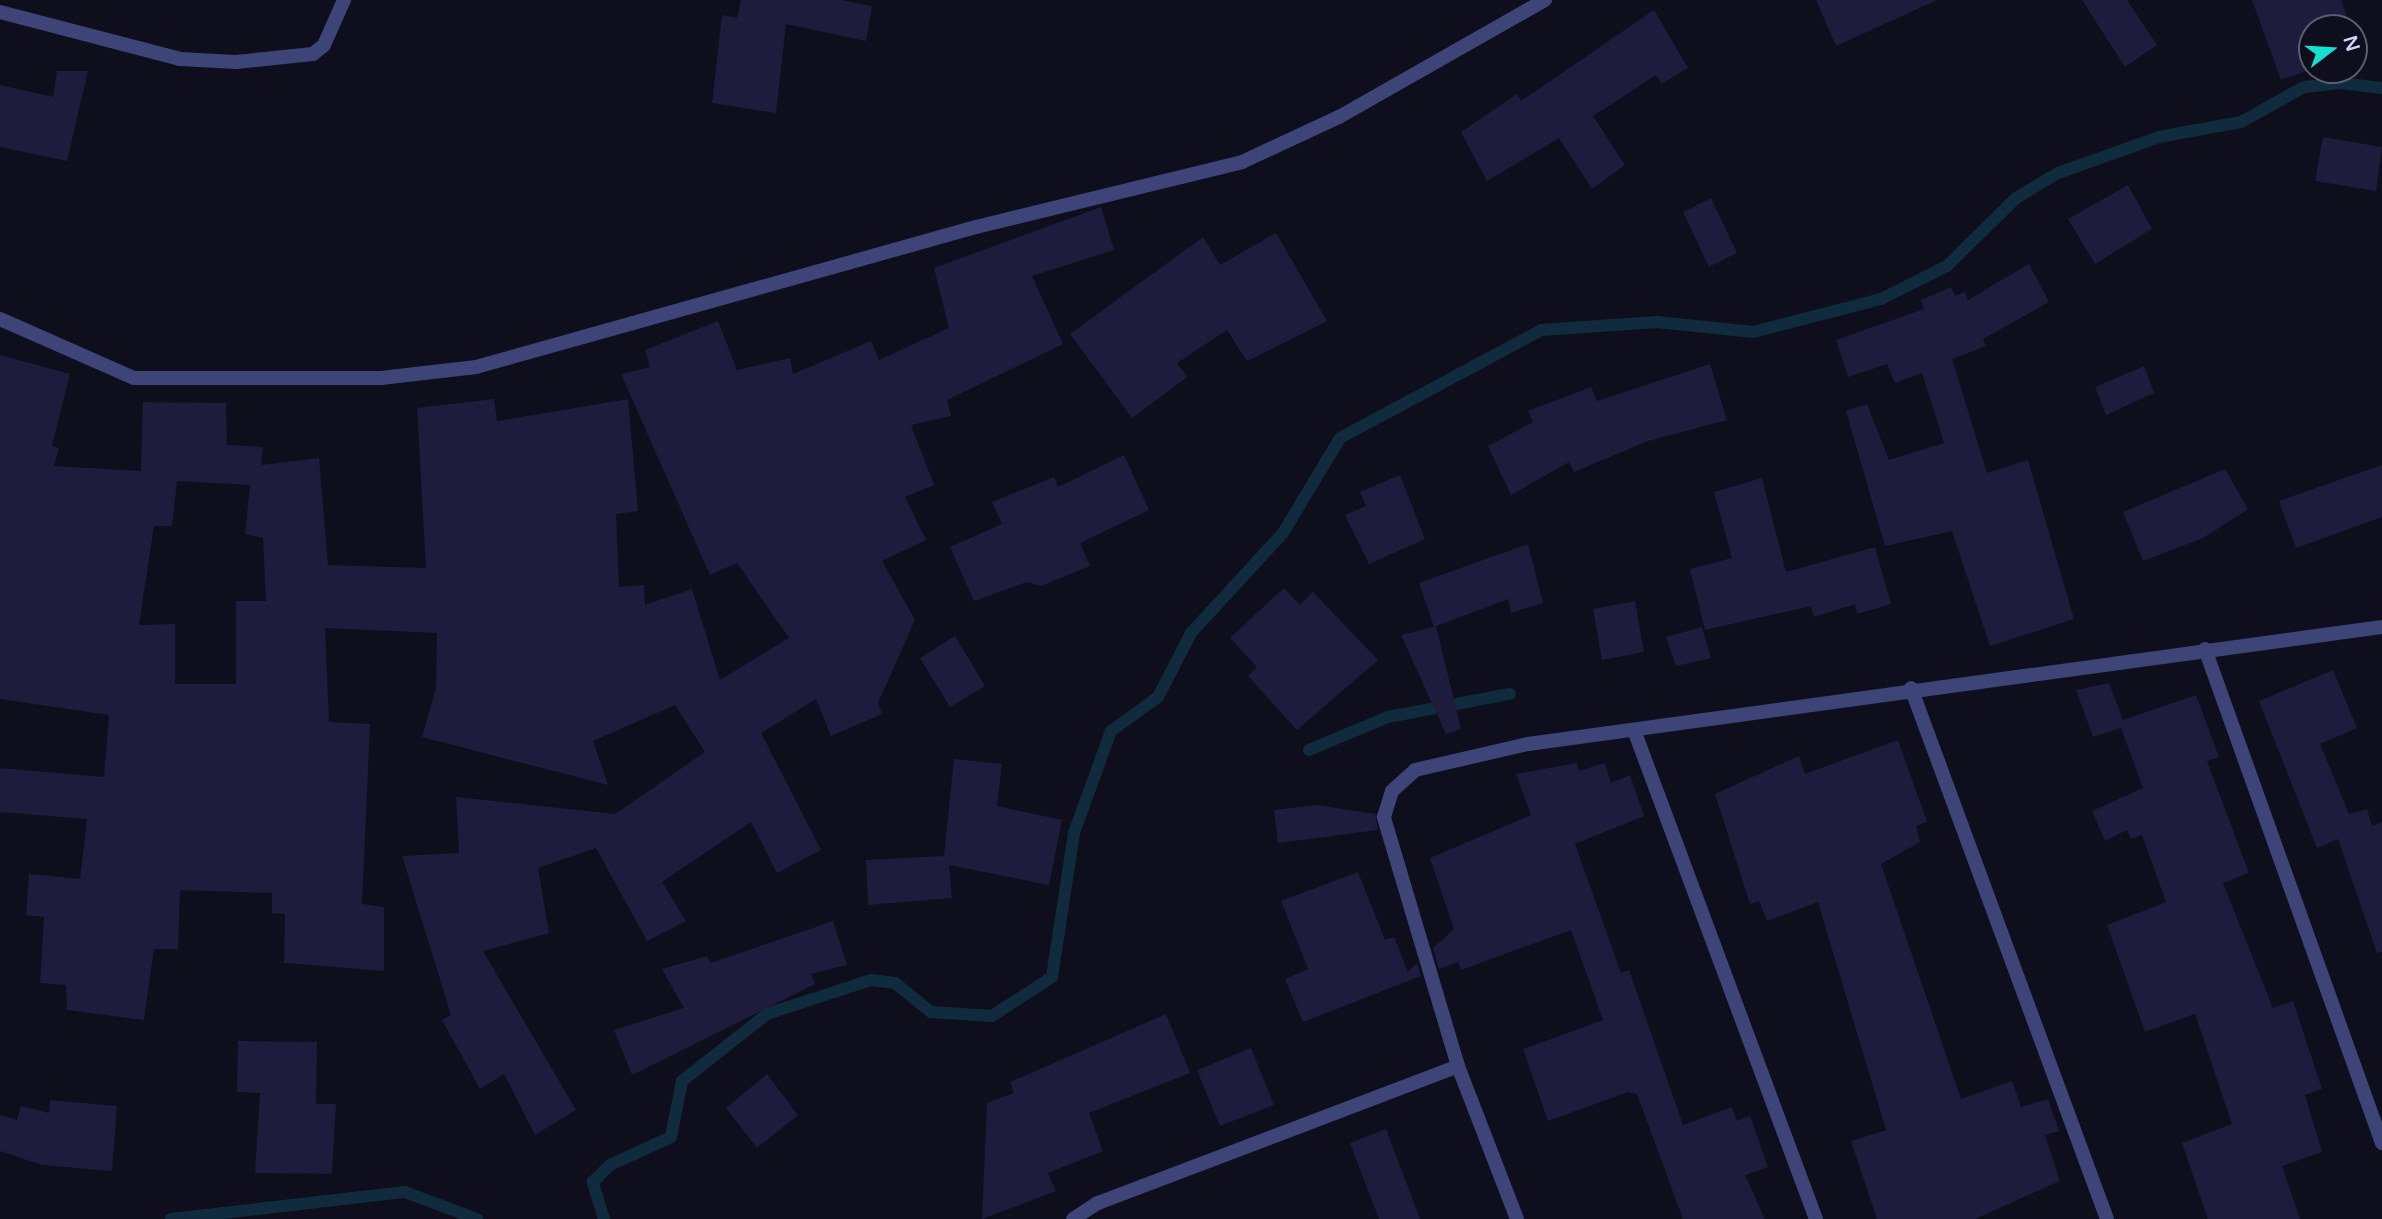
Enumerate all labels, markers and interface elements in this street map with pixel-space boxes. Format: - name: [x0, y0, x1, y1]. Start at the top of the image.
- north arrow: [2298, 14, 2368, 84]
- text: N: [2338, 33, 2364, 54]

